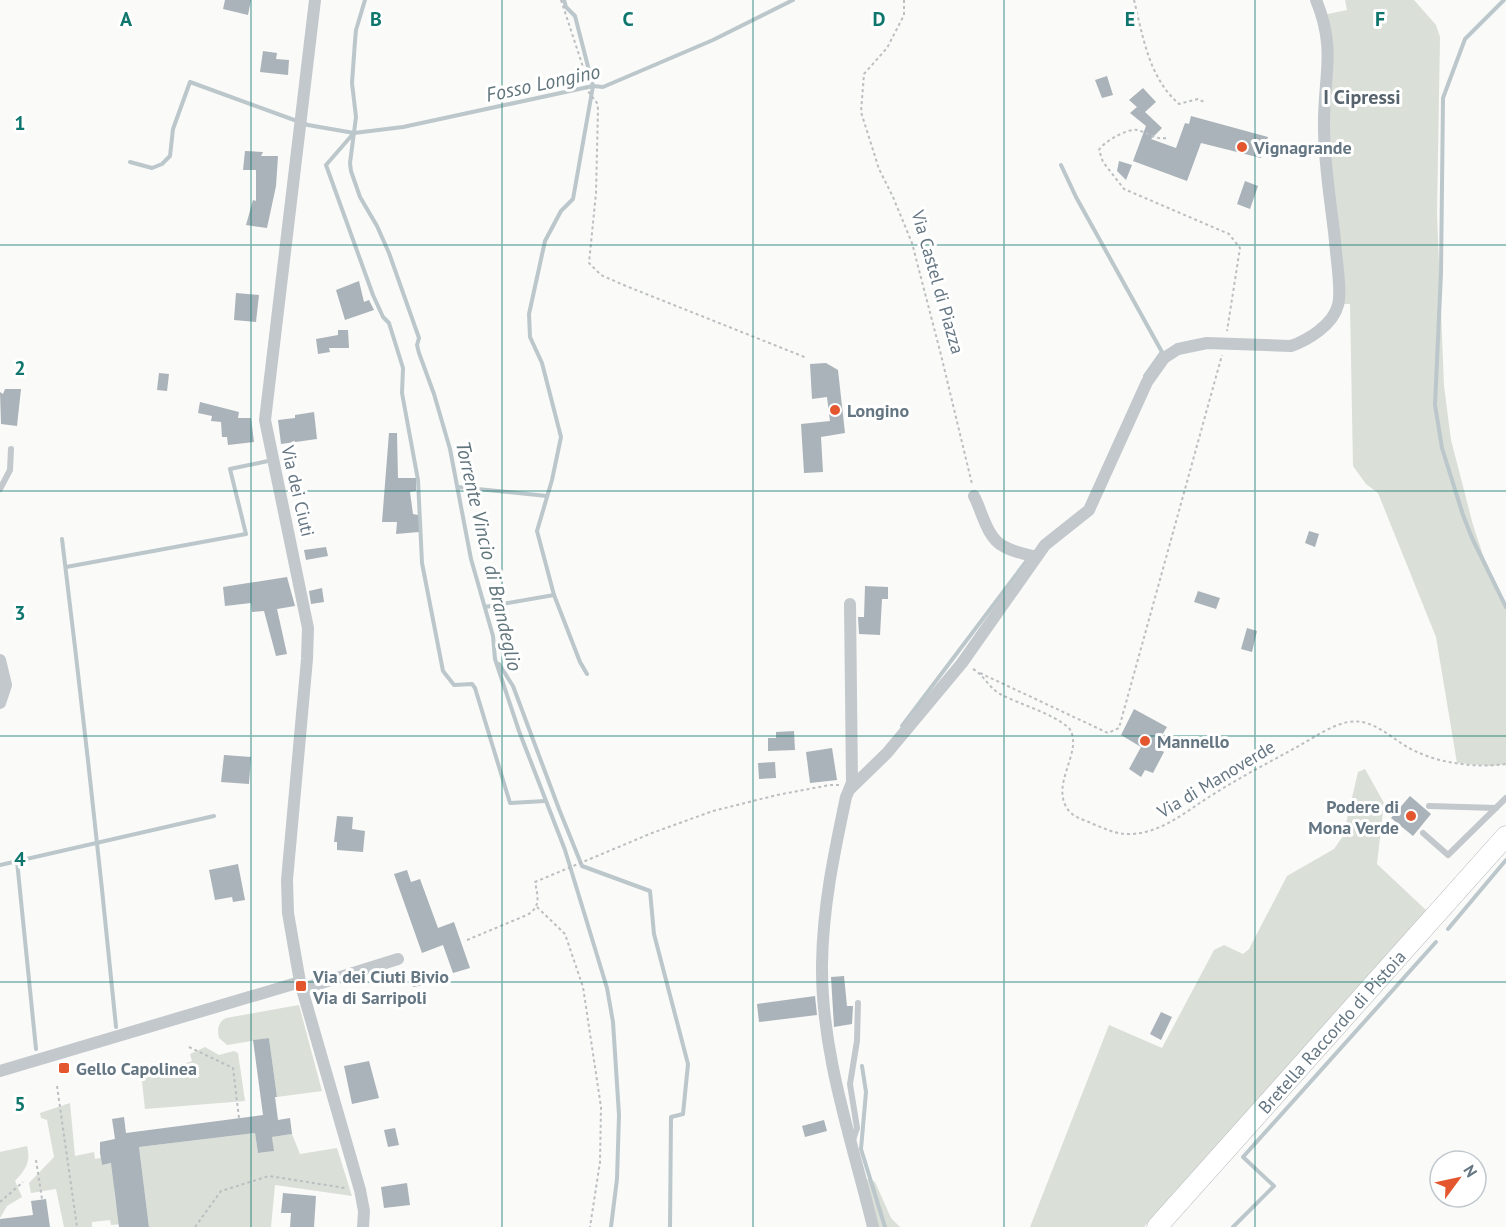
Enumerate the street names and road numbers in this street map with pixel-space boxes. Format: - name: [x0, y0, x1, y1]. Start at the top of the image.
- street label: Via Castel di Piazza: [906, 206, 970, 357]
- street label: Via dei Ciuti: [276, 442, 320, 539]
- street label: Via di Manoverde: [1152, 735, 1279, 824]
- street label: Bretella Raccordo di Pistoia: [1253, 945, 1410, 1118]

